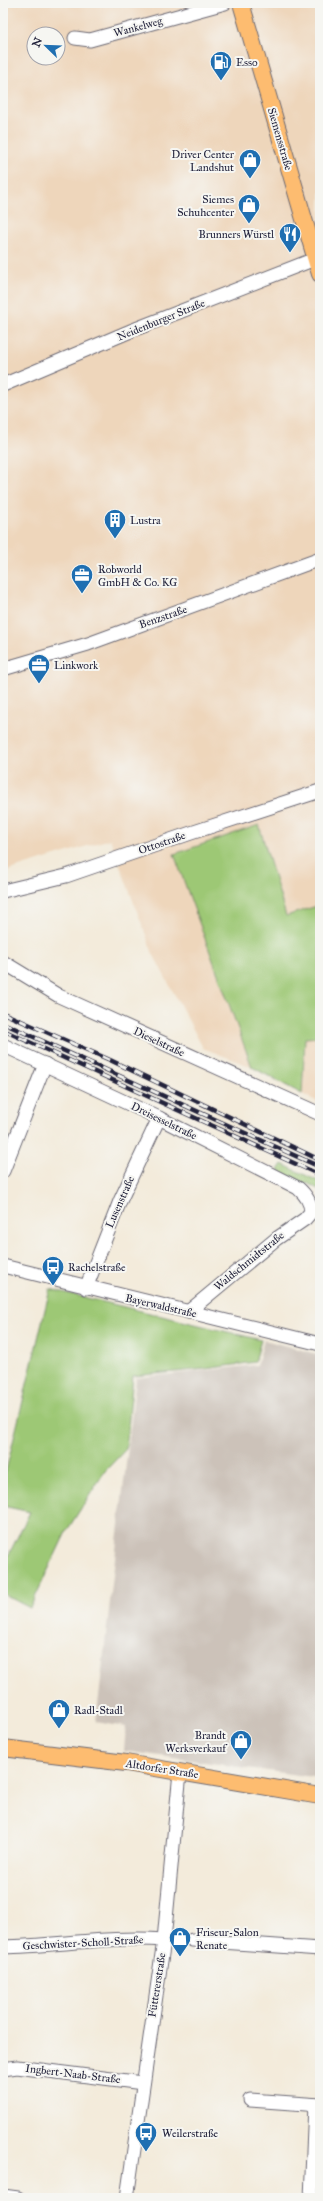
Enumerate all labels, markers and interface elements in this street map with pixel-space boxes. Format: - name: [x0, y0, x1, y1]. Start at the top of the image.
- street label: Wankelweg: [112, 14, 165, 40]
- north arrow: [26, 26, 66, 66]
- text: N: [29, 35, 45, 49]
- fuel station icon: Esso: [208, 49, 234, 82]
- place label: Esso: [236, 56, 258, 69]
- street label: Siemensstraße: [265, 106, 295, 172]
- shop icon: Driver Center Landshut: [237, 147, 263, 180]
- place label: Driver Center Landshut: [171, 148, 235, 174]
- shop icon: Siemes Schuhcenter: [236, 192, 262, 225]
- place label: Siemes Schuhcenter: [177, 193, 235, 219]
- restaurant icon: Brunners Würstl: [277, 221, 303, 254]
- place label: Brunners Würstl: [199, 228, 274, 241]
- street label: Neidenburger Straße: [115, 296, 207, 344]
- building icon: Lustra: [102, 507, 128, 540]
- place label: Lustra: [130, 514, 161, 527]
- office icon: Robworld GmbH & Co. KG: [69, 562, 95, 595]
- place label: Robworld GmbH & Co. KG: [98, 563, 177, 589]
- street label: Benzstraße: [137, 603, 189, 631]
- office icon: Linkwork: [26, 652, 52, 685]
- place label: Linkwork: [54, 659, 99, 672]
- street label: Ottostraße: [137, 829, 188, 857]
- street label: Dieselstraße: [131, 1025, 187, 1060]
- street label: Dreisesselstraße: [129, 1099, 199, 1143]
- street label: Lusenstraße: [103, 1174, 137, 1230]
- street label: Waldschmidtstraße: [211, 1229, 287, 1293]
- bus stop icon: Rachelstraße: [40, 1254, 66, 1287]
- place label: Rachelstraße: [68, 1261, 126, 1274]
- street label: Bayerwaldstraße: [124, 1291, 198, 1321]
- shop icon: Radl-Stadl: [46, 1697, 72, 1730]
- place label: Radl-Stadl: [74, 1704, 123, 1717]
- shop icon: Brandt Werksverkauf: [228, 1728, 254, 1761]
- place label: Brandt Werksverkauf: [165, 1729, 228, 1755]
- street label: Altdorfer Straße: [124, 1757, 200, 1781]
- shop icon: Friseur-Salon Renate: [167, 1925, 193, 1958]
- place label: Friseur-Salon Renate: [196, 1926, 259, 1952]
- street label: Geschwister-Scholl-Straße: [22, 1933, 144, 1953]
- street label: Füttererstraße: [145, 1951, 169, 2018]
- street label: Ingbert-Naab-Straße: [25, 2062, 122, 2086]
- bus stop icon: Weilerstraße: [133, 2120, 159, 2153]
- place label: Weilerstraße: [162, 2127, 219, 2140]

